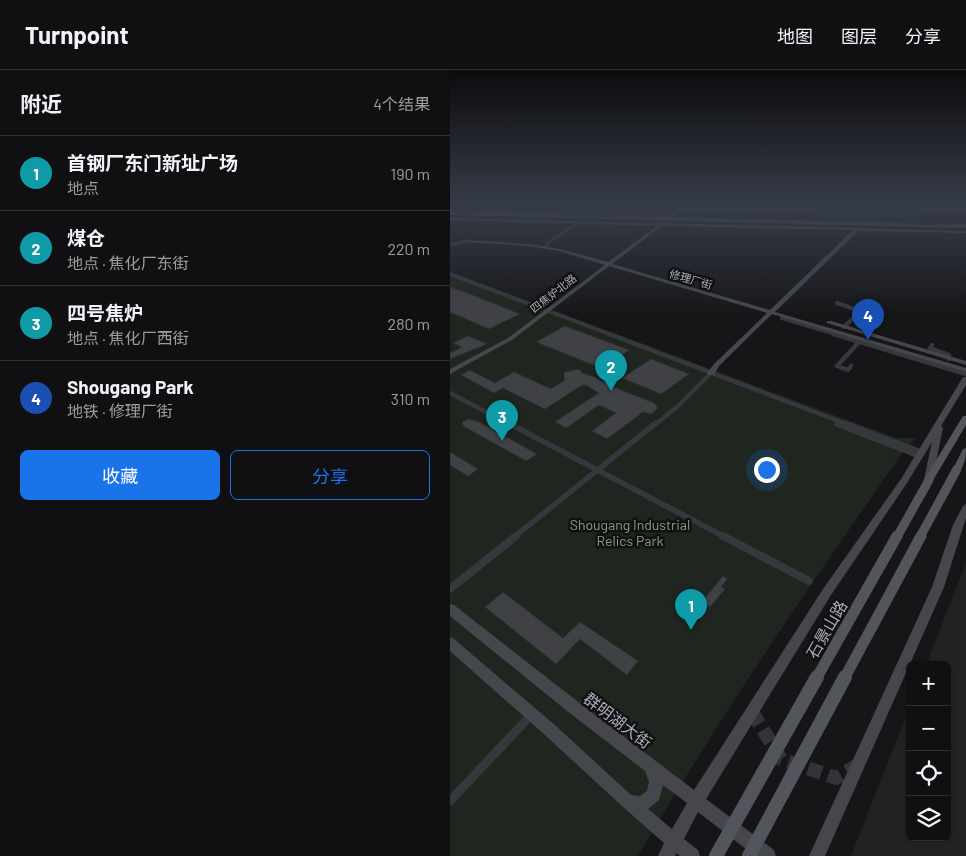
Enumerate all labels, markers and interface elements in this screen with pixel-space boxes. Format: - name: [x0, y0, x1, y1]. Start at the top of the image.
- text: Turnpoint: [25, 20, 129, 49]
- text: 地图: [777, 25, 813, 47]
- text: 图层: [841, 25, 877, 47]
- text: 分享: [905, 25, 941, 47]
- text: 附近: [20, 91, 62, 116]
- text: 4个结果: [373, 94, 430, 113]
- text: 首钢厂东门新址广场: [67, 151, 238, 174]
- text: 1: [33, 164, 39, 183]
- text: 190 m: [391, 164, 430, 183]
- text: 地点: [67, 178, 99, 197]
- text: 煤仓: [67, 226, 105, 249]
- text: 2: [32, 239, 40, 258]
- text: 220 m: [387, 239, 430, 258]
- text: 地点 · 焦化厂东街: [67, 253, 189, 272]
- street label: 修理厂街: [668, 267, 714, 291]
- street label: 四焦炉北路: [527, 271, 579, 315]
- pin: 4: [852, 299, 884, 340]
- text: 四号焦炉: [67, 301, 143, 324]
- text: 3: [32, 314, 40, 333]
- text: 280 m: [388, 314, 430, 333]
- text: 地点 · 焦化厂西街: [67, 328, 189, 347]
- pin: 2: [595, 350, 627, 391]
- text: Shougang Park: [67, 375, 194, 398]
- text: 4: [31, 389, 41, 408]
- text: 310 m: [391, 389, 430, 408]
- pin: 3: [486, 400, 518, 441]
- text: 地铁 · 修理厂街: [67, 401, 173, 420]
- button: 收藏: [20, 450, 220, 500]
- button: 分享: [230, 450, 430, 500]
- your location: [754, 457, 780, 483]
- park label: Shougang Industrial Relics Park: [570, 516, 690, 549]
- pin: 1: [675, 589, 707, 630]
- street label: 石景山路: [802, 597, 850, 661]
- map controls: [906, 661, 951, 841]
- button: +: [906, 661, 951, 706]
- street label: 群明湖大街: [580, 688, 656, 752]
- button: −: [906, 706, 951, 751]
- button: locate: [906, 751, 951, 796]
- button: layers: [906, 796, 951, 841]

